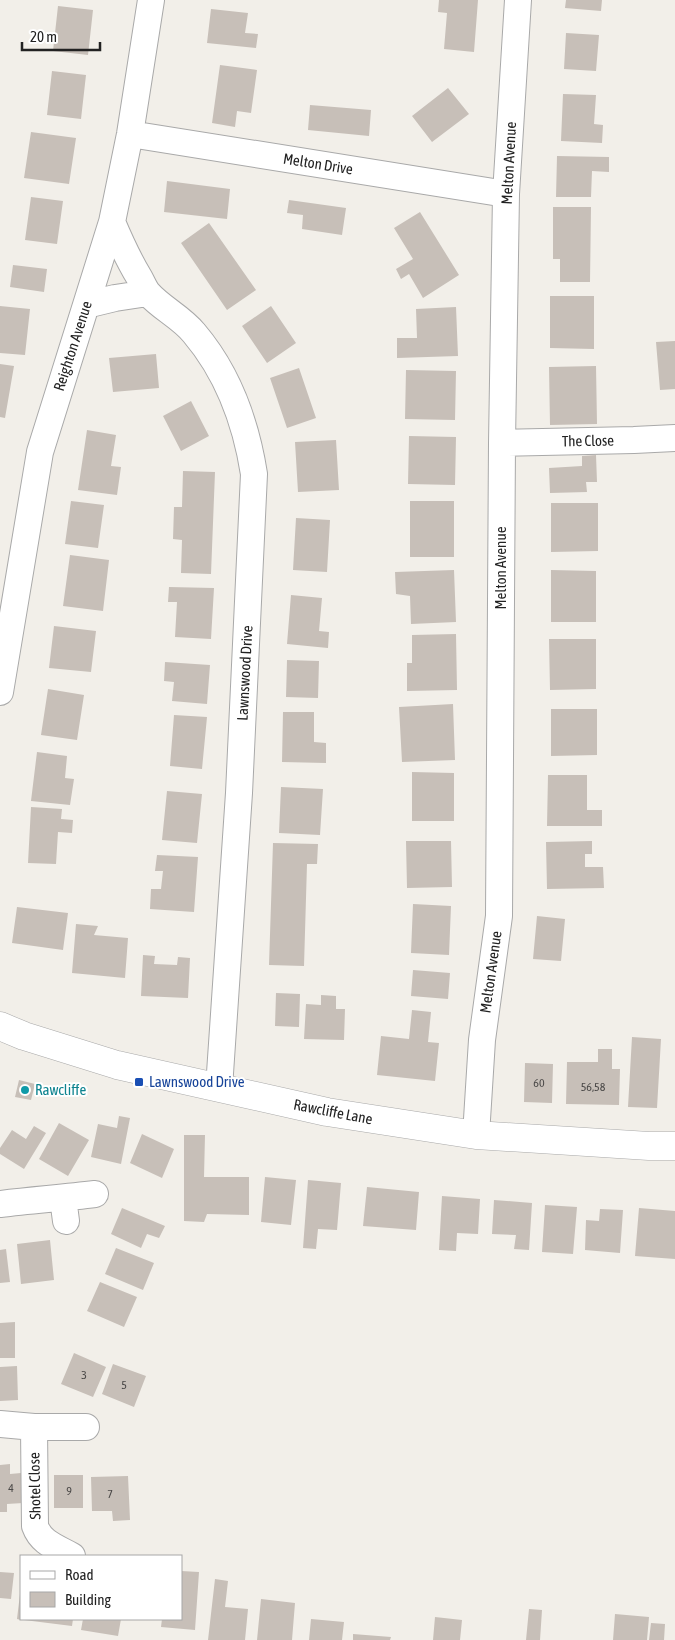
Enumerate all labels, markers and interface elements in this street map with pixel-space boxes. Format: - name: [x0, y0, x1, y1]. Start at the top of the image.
- scale bar: [22, 20, 100, 52]
- text: 20 m: [30, 28, 57, 45]
- street label: Melton Avenue: [498, 121, 519, 205]
- street label: Melton Drive: [282, 150, 354, 177]
- street label: Reighton Avenue: [50, 299, 95, 393]
- street label: The Close: [562, 432, 614, 449]
- street label: Melton Avenue: [492, 526, 509, 609]
- street label: Lawnswood Drive: [234, 625, 255, 721]
- street label: Melton Avenue: [476, 930, 505, 1014]
- place label: Lawnswood Drive: [149, 1073, 245, 1090]
- marker: Lawnswood Drive: [133, 1076, 145, 1088]
- house number: 60: [533, 1076, 545, 1090]
- house number: 56,58: [581, 1080, 606, 1094]
- place label: Rawcliffe: [35, 1081, 86, 1098]
- marker: Rawcliffe: [19, 1084, 31, 1096]
- street label: Rawcliffe Lane: [292, 1096, 374, 1128]
- house number: 3: [81, 1368, 87, 1382]
- house number: 5: [121, 1378, 127, 1392]
- street label: Shotel Close: [25, 1452, 44, 1520]
- house number: 4: [8, 1481, 14, 1495]
- house number: 9: [66, 1484, 72, 1498]
- house number: 7: [107, 1487, 113, 1501]
- legend: [20, 1555, 182, 1620]
- text: Road: [65, 1566, 94, 1583]
- text: Building: [65, 1591, 111, 1608]

